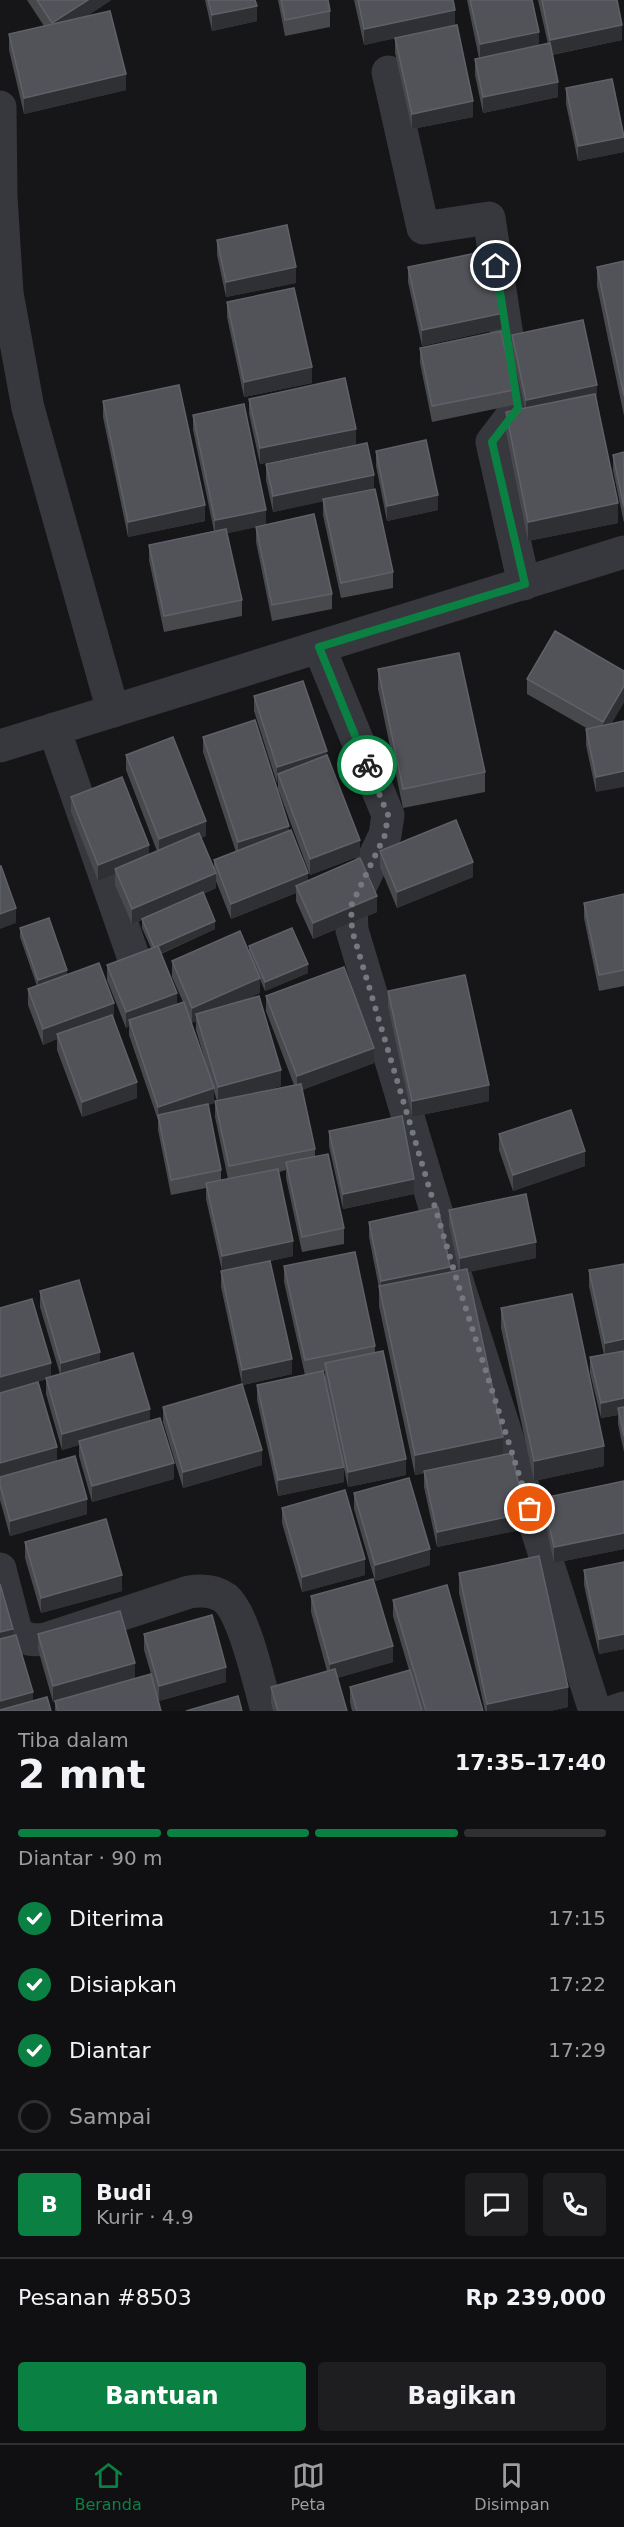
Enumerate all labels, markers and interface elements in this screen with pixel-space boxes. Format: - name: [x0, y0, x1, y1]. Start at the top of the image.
- pin: [470, 240, 521, 291]
- icon: home: [479, 249, 512, 282]
- courier: [337, 735, 397, 795]
- icon: bike: [351, 749, 384, 782]
- pin: [504, 1483, 555, 1534]
- icon: bag: [513, 1492, 546, 1525]
- text: Tiba dalam: [18, 1728, 129, 1752]
- text: 17:35–17:40: [455, 1750, 606, 1775]
- text: 2 mnt: [18, 1752, 146, 1797]
- text: Diantar · 90 m: [18, 1846, 163, 1870]
- icon: check: [18, 1902, 51, 1935]
- text: Diterima: [69, 1906, 164, 1931]
- text: 17:15: [548, 1906, 606, 1930]
- icon: check: [18, 1968, 51, 2001]
- text: Disiapkan: [69, 1972, 177, 1997]
- text: 17:22: [548, 1972, 606, 1996]
- icon: check: [18, 2034, 51, 2067]
- text: Diantar: [69, 2038, 151, 2063]
- text: 17:29: [548, 2038, 606, 2062]
- text: Sampai: [69, 2104, 151, 2129]
- button: chat: [465, 2173, 528, 2236]
- button: phone: [543, 2173, 606, 2236]
- text: Budi: [96, 2180, 152, 2205]
- text: B: [41, 2192, 58, 2217]
- text: Kurir · 4.9: [96, 2205, 194, 2229]
- text: Pesanan #8503: [18, 2285, 192, 2310]
- text: Rp 239,000: [465, 2285, 606, 2310]
- button: Bantuan: [18, 2362, 306, 2431]
- button: Bagikan: [318, 2362, 606, 2431]
- tab: Beranda: [74, 2459, 142, 2514]
- tab: Peta: [291, 2459, 326, 2514]
- tab: Disimpan: [474, 2459, 550, 2514]

